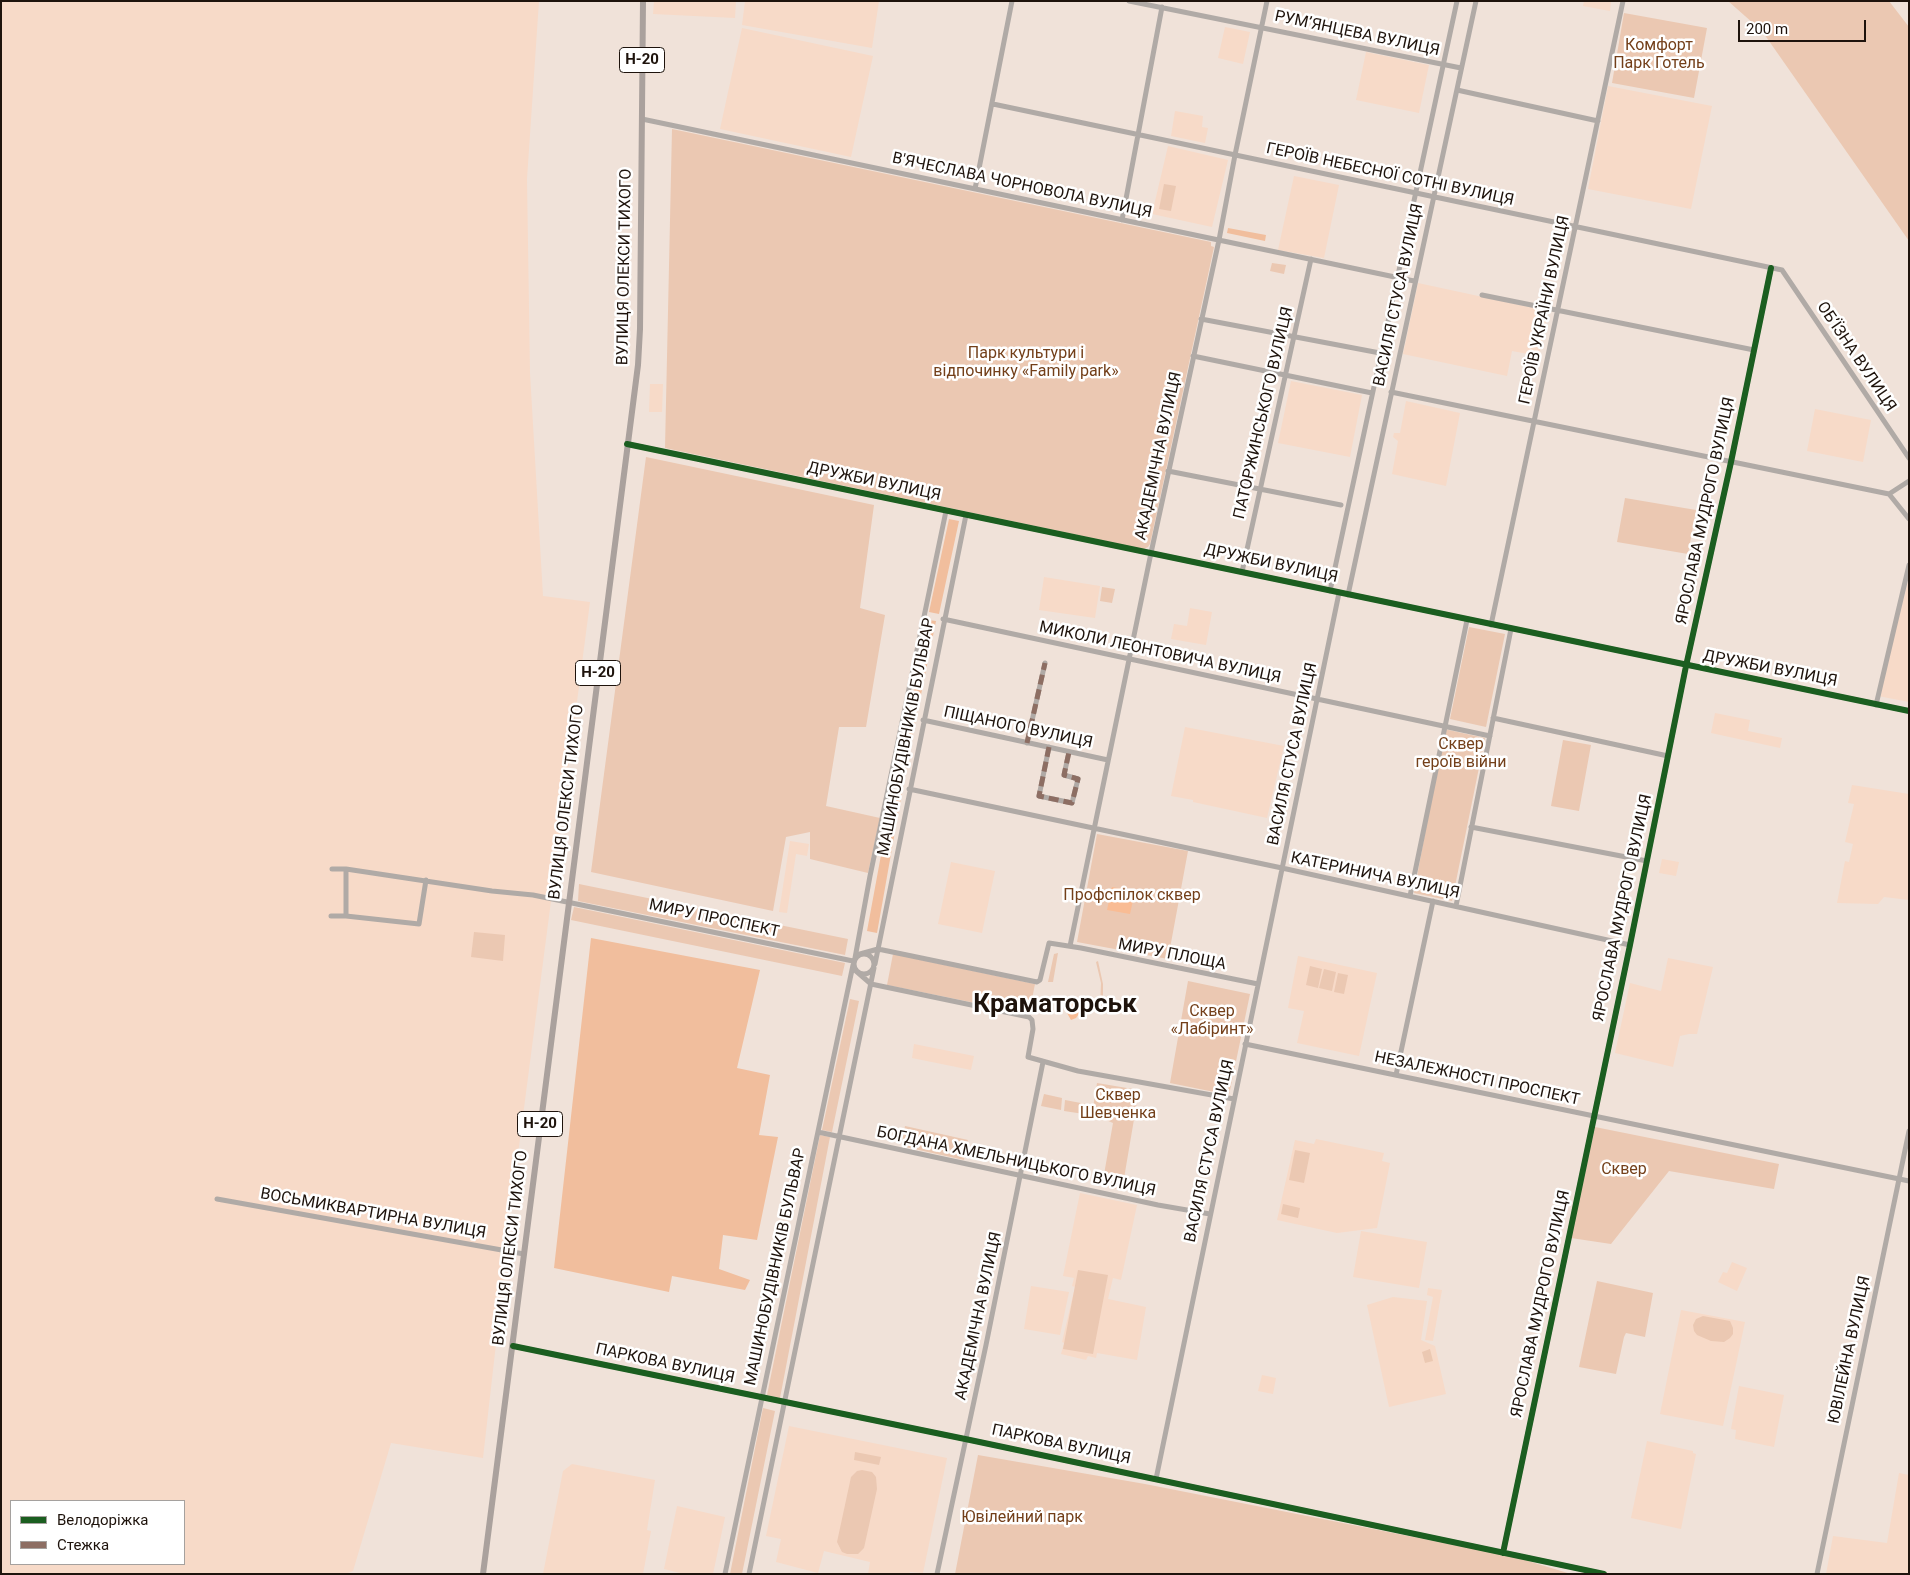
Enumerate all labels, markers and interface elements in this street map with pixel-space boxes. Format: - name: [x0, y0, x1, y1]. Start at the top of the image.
- street label: РУМ’ЯНЦЕВА ВУЛИЦЯ: [1273, 7, 1441, 61]
- scale bar: [1740, 10, 1868, 42]
- text: 200 m: [1746, 20, 1788, 38]
- park label: Комфорт Парк Готель: [1613, 36, 1705, 74]
- road number: Н-20: [620, 48, 664, 72]
- street label: ГЕРОЇВ НЕБЕСНОЇ СОТНІ ВУЛИЦЯ: [1264, 139, 1516, 211]
- street label: В'ЯЧЕСЛАВА ЧОРНОВОЛА ВУЛИЦЯ: [890, 149, 1154, 223]
- street label: ВУЛИЦЯ ОЛЕКСИ ТИХОГО: [614, 169, 636, 365]
- street label: ВАСИЛЯ СТУСА ВУЛИЦЯ: [1370, 202, 1428, 388]
- street label: ГЕРОЇВ УКРАЇНИ ВУЛИЦЯ: [1516, 214, 1574, 406]
- street label: ОБ’ЇЗНА ВУЛИЦЯ: [1812, 298, 1900, 416]
- street label: ПАТОРЖИНСЬКОГО ВУЛИЦЯ: [1230, 305, 1298, 521]
- park label: Парк культури і відпочинку «Family park»: [933, 344, 1119, 382]
- street label: АКАДЕМІЧНА ВУЛИЦЯ: [1132, 370, 1186, 542]
- street label: ЯРОСЛАВА МУДРОГО ВУЛИЦЯ: [1672, 396, 1740, 626]
- street label: ДРУЖБИ ВУЛИЦЯ: [805, 458, 943, 506]
- street label: ДРУЖБИ ВУЛИЦЯ: [1202, 540, 1340, 588]
- street label: МАШИНОБУДІВНИКІВ БУЛЬВАР: [874, 616, 940, 858]
- street label: МИКОЛИ ЛЕОНТОВИЧА ВУЛИЦЯ: [1037, 618, 1283, 688]
- street label: ДРУЖБИ ВУЛИЦЯ: [1701, 647, 1839, 691]
- road number: Н-20: [576, 660, 620, 686]
- street label: ВАСИЛЯ СТУСА ВУЛИЦЯ: [1264, 661, 1322, 847]
- street label: ВУЛИЦЯ ОЛЕКСИ ТИХОГО: [546, 703, 588, 901]
- street label: ПІЩАНОГО ВУЛИЦЯ: [942, 703, 1094, 753]
- park label: Сквер героїв війни: [1416, 735, 1506, 773]
- street label: ЯРОСЛАВА МУДРОГО ВУЛИЦЯ: [1589, 793, 1657, 1023]
- street label: КАТЕРИНИЧА ВУЛИЦЯ: [1289, 849, 1461, 903]
- park label: Профспілок сквер: [1063, 886, 1201, 906]
- street label: МИРУ ПРОСПЕКТ: [647, 896, 781, 942]
- street label: МИРУ ПЛОЩА: [1117, 935, 1227, 975]
- district label: Краматорськ: [973, 989, 1137, 1021]
- park label: Сквер «Лабіринт»: [1171, 1002, 1253, 1040]
- street label: НЕЗАЛЕЖНОСТІ ПРОСПЕКТ: [1373, 1048, 1581, 1110]
- street label: ВАСИЛЯ СТУСА ВУЛИЦЯ: [1181, 1058, 1239, 1244]
- park label: Сквер Шевченка: [1080, 1086, 1156, 1124]
- road number: Н-20: [518, 1112, 562, 1136]
- street label: БОГДАНА ХМЕЛЬНИЦЬКОГО ВУЛИЦЯ: [875, 1123, 1157, 1201]
- street label: МАШИНОБУДІВНИКІВ БУЛЬВАР: [741, 1147, 811, 1387]
- street label: ВУЛИЦЯ ОЛЕКСИ ТИХОГО: [490, 1149, 532, 1347]
- park label: Сквер: [1601, 1160, 1647, 1180]
- street label: ВОСЬМИКВАРТИРНА ВУЛИЦЯ: [259, 1185, 487, 1243]
- street label: ЯРОСЛАВА МУДРОГО ВУЛИЦЯ: [1507, 1189, 1575, 1419]
- street label: АКАДЕМІЧНА ВУЛИЦЯ: [952, 1230, 1006, 1402]
- street label: ЮВІЛЕЙНА ВУЛИЦЯ: [1825, 1274, 1875, 1426]
- street label: ПАРКОВА ВУЛИЦЯ: [594, 1340, 736, 1388]
- street label: ПАРКОВА ВУЛИЦЯ: [990, 1421, 1132, 1469]
- legend: [10, 1500, 185, 1565]
- park label: Ювілейний парк: [961, 1508, 1083, 1528]
- text: Велодоріжка: [57, 1511, 148, 1529]
- text: Стежка: [57, 1536, 109, 1554]

